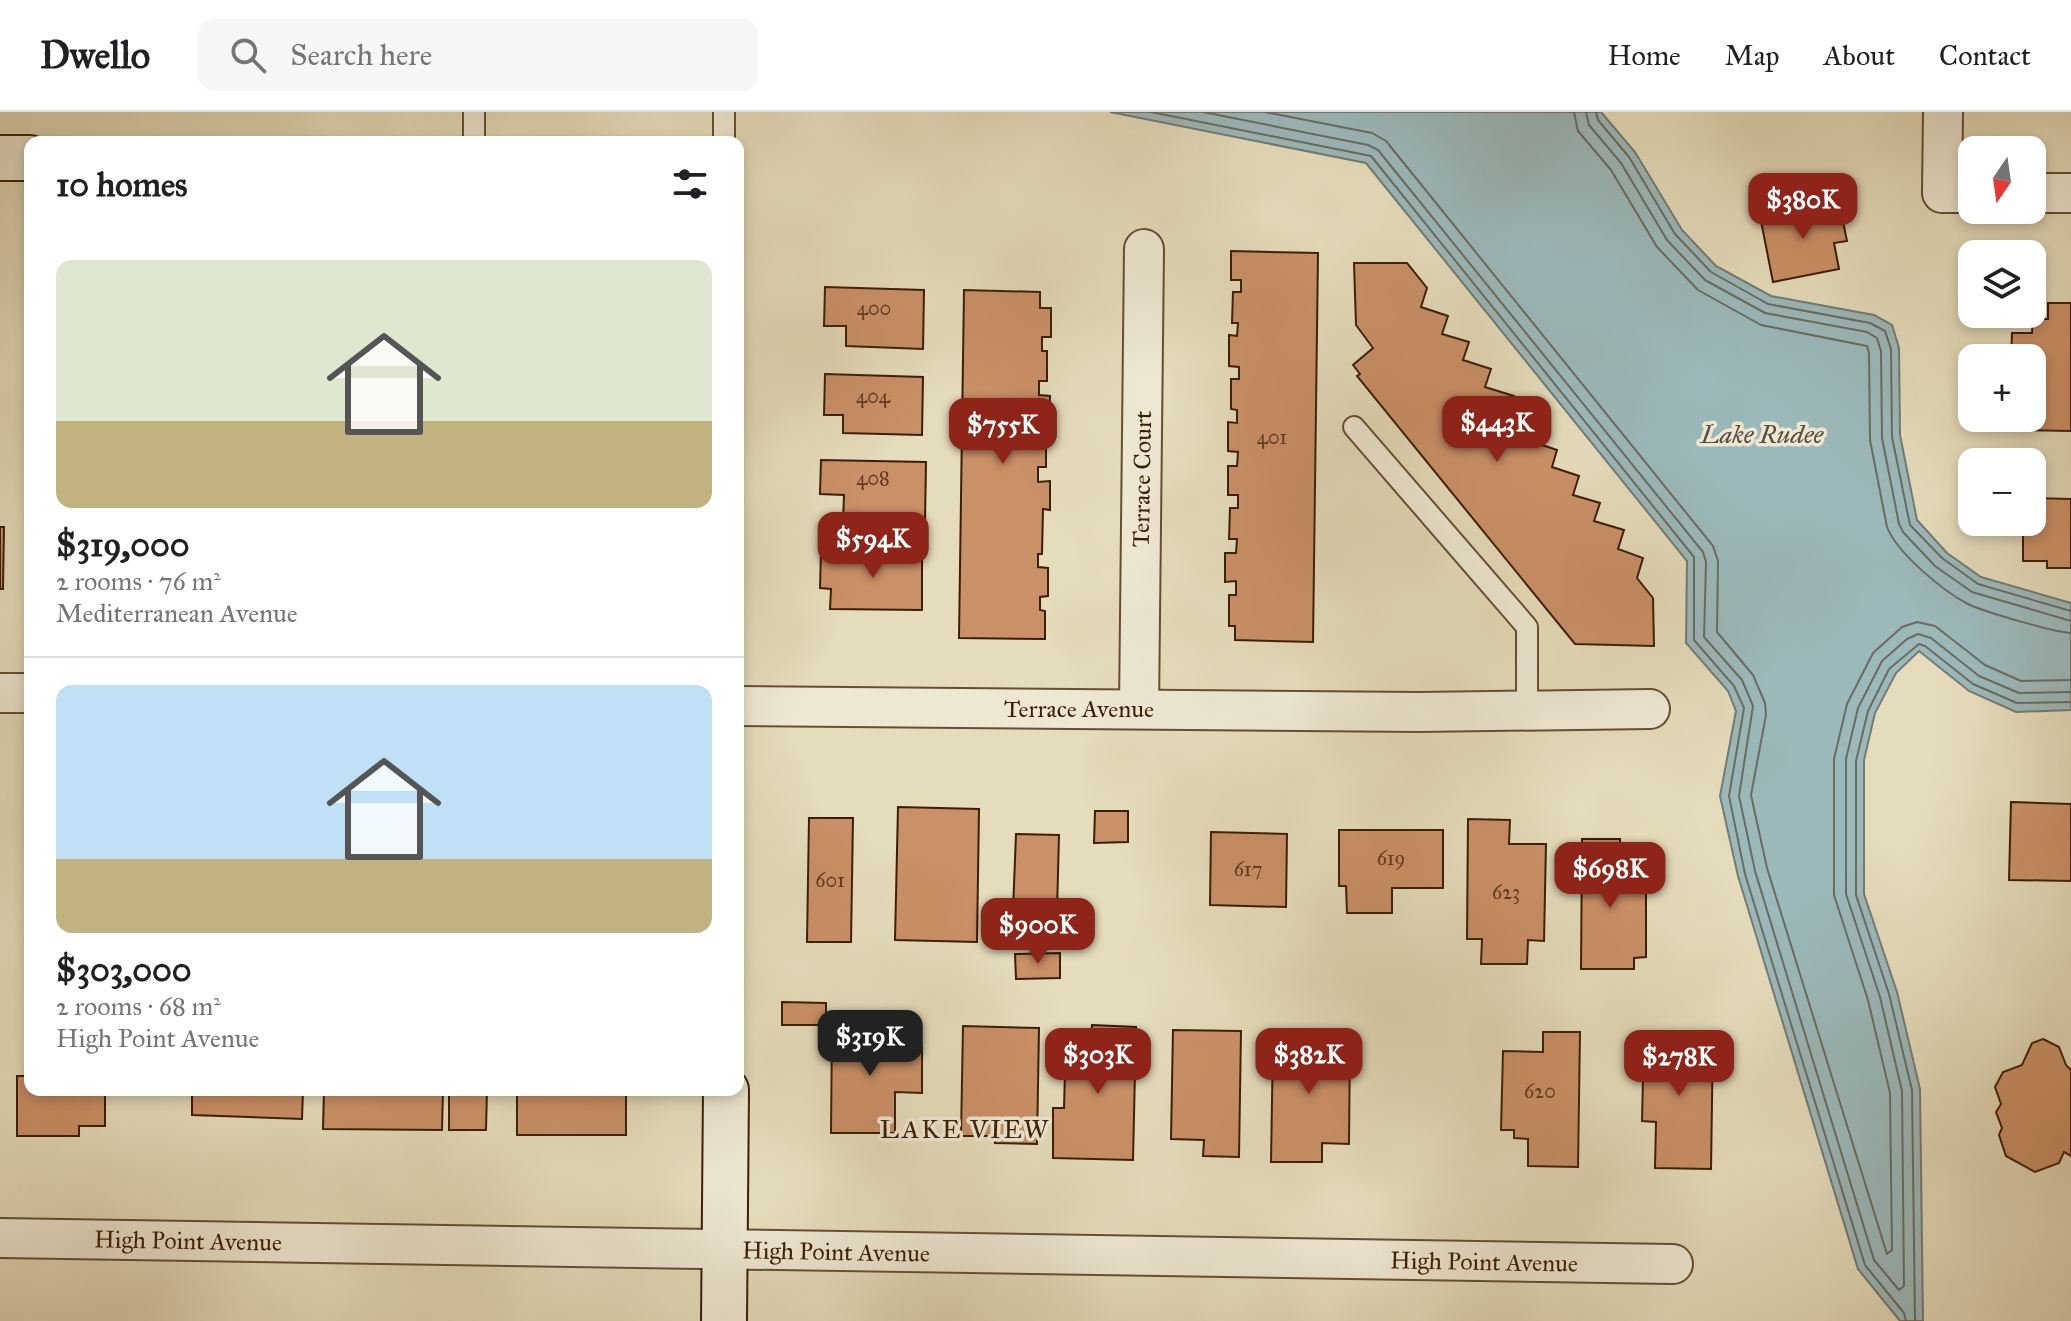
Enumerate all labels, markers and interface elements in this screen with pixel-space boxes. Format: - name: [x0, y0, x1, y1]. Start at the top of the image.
- search box: [198, 19, 758, 91]
- text: Dwello: [40, 32, 150, 78]
- icon: search: [226, 33, 270, 77]
- text: Search here: [290, 37, 432, 73]
- text: Home: [1608, 38, 1681, 73]
- text: Map: [1725, 38, 1779, 73]
- text: About: [1823, 38, 1895, 73]
- text: Contact: [1939, 38, 2031, 73]
- north arrow: [1958, 136, 2046, 224]
- map controls: [1958, 136, 2046, 536]
- icon: filters: [668, 162, 712, 206]
- text: 10 homes: [56, 164, 187, 205]
- pin: $380K: [1747, 173, 1859, 241]
- text: $380K: [1766, 183, 1840, 215]
- button: layers: [1958, 240, 2046, 328]
- house number: 400: [857, 296, 891, 320]
- icon: home: [312, 312, 456, 456]
- button: +: [1958, 344, 2046, 432]
- house number: 404: [856, 384, 891, 408]
- pin: $443K: [1441, 396, 1553, 464]
- pin: $755K: [947, 398, 1059, 466]
- text: $443K: [1460, 406, 1534, 438]
- text: $755K: [967, 408, 1039, 440]
- street label: Terrace Court: [1126, 410, 1158, 548]
- water label: Lake Rudee: [1700, 418, 1825, 450]
- house number: 401: [1257, 425, 1287, 449]
- button: −: [1958, 448, 2046, 536]
- house number: 408: [856, 466, 890, 490]
- pin: $594K: [817, 512, 929, 580]
- text: $594K: [836, 522, 910, 554]
- text: $319,000: [56, 524, 190, 565]
- text: 2 rooms · 76 m²: [56, 565, 221, 597]
- text: Mediterranean Avenue: [56, 597, 298, 629]
- street label: Terrace Avenue: [1004, 694, 1154, 724]
- icon: home: [312, 737, 456, 881]
- pin: $698K: [1554, 842, 1666, 910]
- house number: 619: [1377, 846, 1405, 870]
- text: $698K: [1572, 852, 1648, 884]
- house number: 617: [1234, 857, 1262, 881]
- house number: 601: [815, 868, 845, 892]
- house number: 623: [1492, 880, 1520, 904]
- pin: $900K: [982, 898, 1094, 966]
- text: $900K: [999, 908, 1077, 940]
- text: $303,000: [56, 949, 192, 990]
- text: 2 rooms · 68 m²: [56, 990, 221, 1022]
- pin: $319K: [814, 1010, 926, 1078]
- text: $319K: [836, 1020, 904, 1052]
- text: High Point Avenue: [56, 1022, 259, 1054]
- pin: $303K: [1042, 1028, 1154, 1096]
- pin: $382K: [1253, 1028, 1365, 1096]
- pin: $278K: [1623, 1030, 1735, 1098]
- text: $303K: [1063, 1038, 1133, 1070]
- text: $382K: [1273, 1038, 1345, 1070]
- text: $278K: [1642, 1040, 1716, 1072]
- house number: 620: [1524, 1079, 1556, 1103]
- district label: LAKE VIEW: [880, 1113, 1050, 1145]
- street label: High Point Avenue: [94, 1224, 282, 1258]
- street label: High Point Avenue: [742, 1235, 930, 1269]
- street label: High Point Avenue: [1390, 1245, 1578, 1279]

